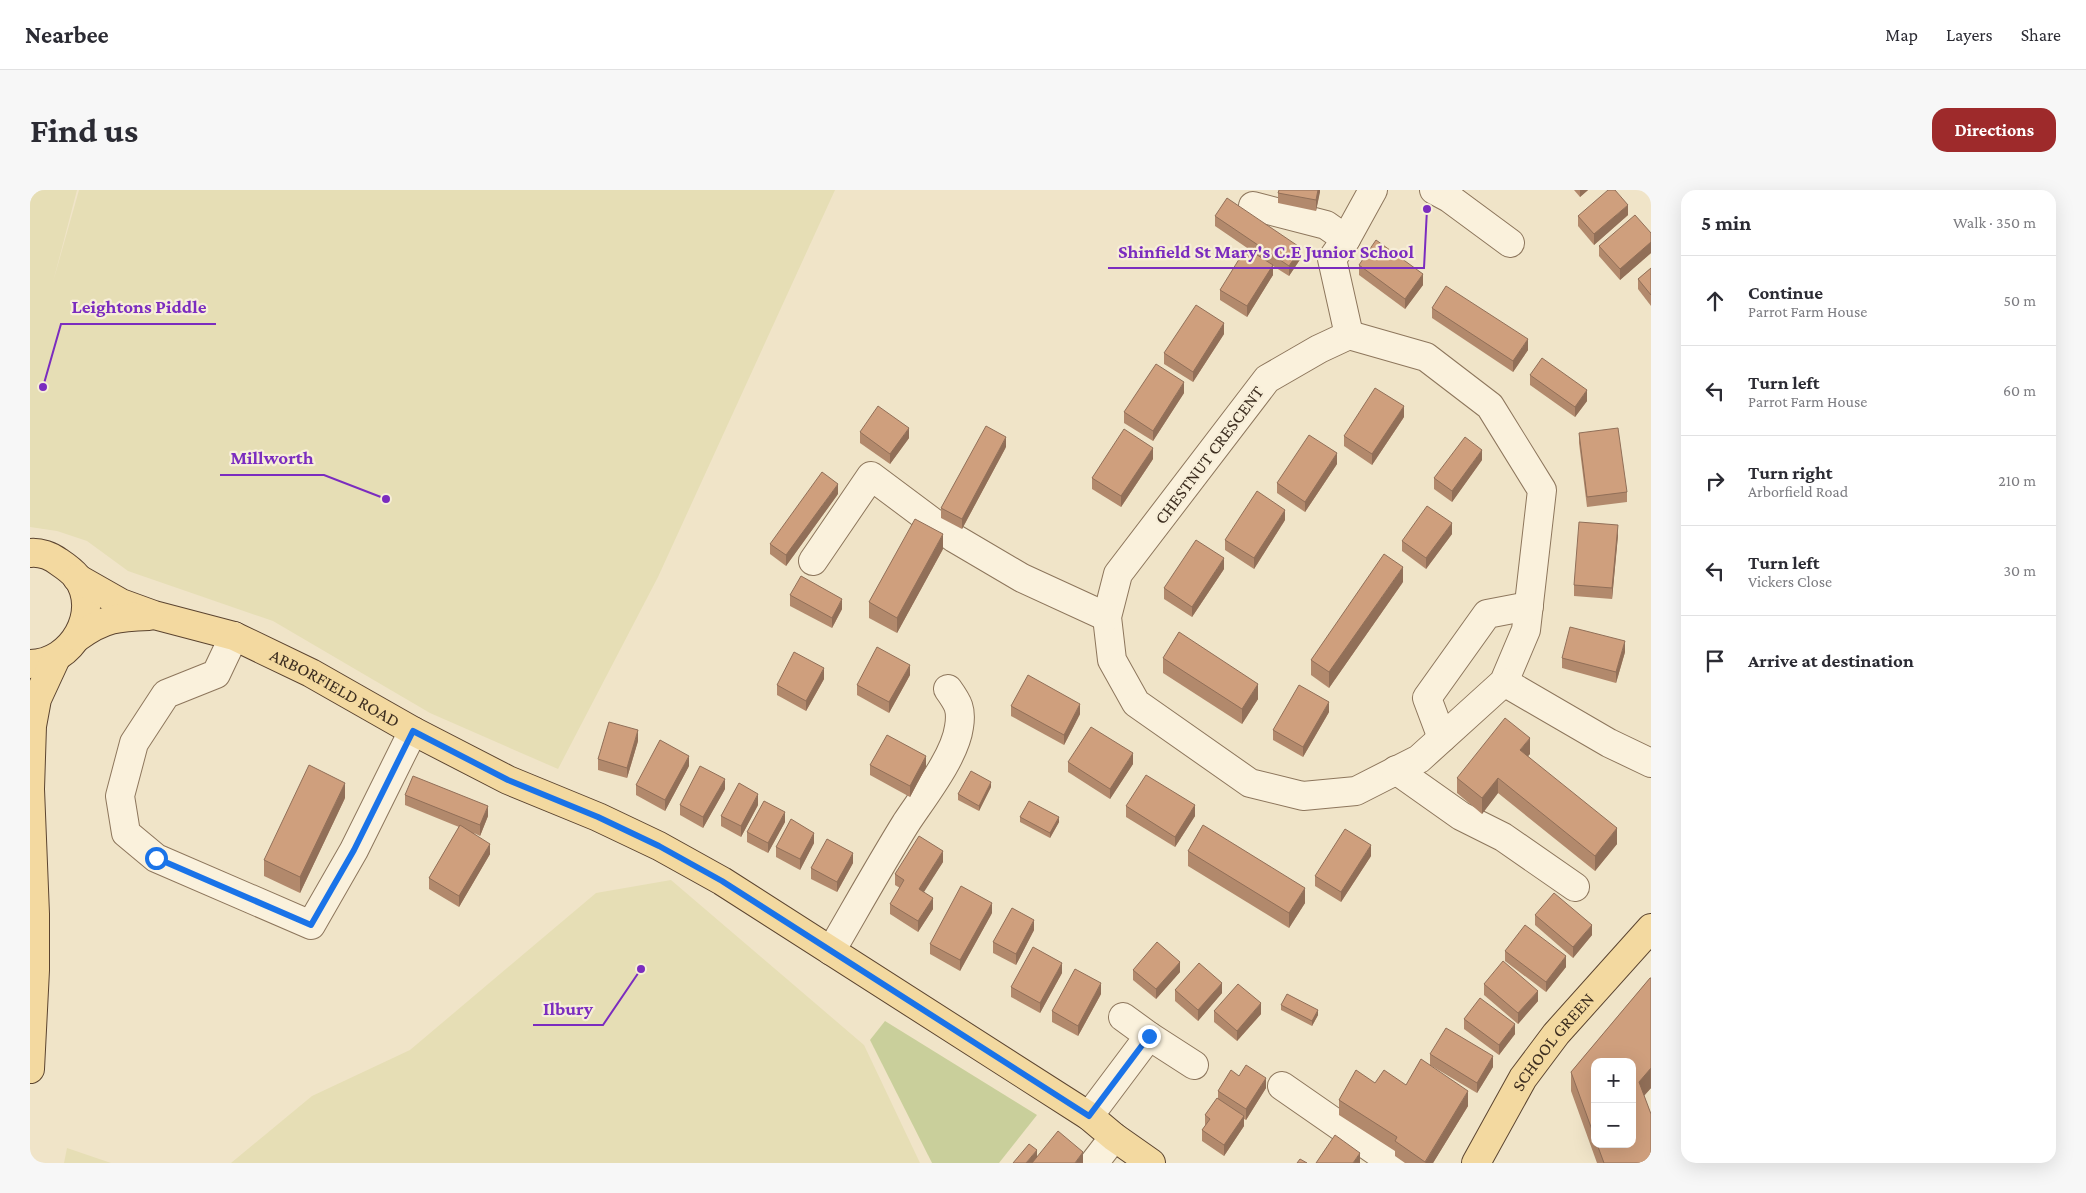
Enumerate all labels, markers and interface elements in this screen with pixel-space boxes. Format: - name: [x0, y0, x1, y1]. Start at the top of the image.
- text: Nearbee: [25, 21, 109, 48]
- text: Map: [1885, 25, 1918, 45]
- text: Layers: [1946, 25, 1993, 45]
- text: Share: [2021, 25, 2061, 45]
- button: Directions: [1932, 108, 2056, 152]
- text: Find us: [30, 111, 138, 150]
- text: 5 min: [1701, 211, 1751, 235]
- text: Walk · 350 m: [1953, 214, 2036, 231]
- callout: Shinfield St Mary's C.E Junior School: [1108, 234, 1424, 268]
- text: Shinfield St Mary's C.E Junior School: [1118, 241, 1414, 262]
- text: Continue: [1748, 282, 1823, 303]
- icon: ahead: [1701, 287, 1729, 315]
- callout: Leightons Piddle: [61, 290, 216, 324]
- text: 50 m: [2004, 292, 2036, 309]
- text: Leightons Piddle: [71, 296, 207, 317]
- text: Parrot Farm House: [1748, 303, 1867, 320]
- text: Turn left: [1748, 372, 1820, 393]
- icon: left: [1701, 377, 1729, 405]
- street label: CHESTNUT CRESCENT: [1151, 382, 1268, 528]
- text: 60 m: [2003, 382, 2036, 399]
- text: Parrot Farm House: [1748, 393, 1867, 410]
- callout: Millworth: [220, 441, 324, 475]
- text: Millworth: [230, 447, 314, 468]
- text: Turn right: [1748, 462, 1833, 483]
- icon: right: [1701, 467, 1729, 495]
- text: 210 m: [1998, 472, 2036, 489]
- text: Arborfield Road: [1748, 483, 1848, 500]
- text: Turn left: [1748, 552, 1820, 573]
- icon: left: [1701, 557, 1729, 585]
- text: 30 m: [2004, 562, 2036, 579]
- text: Vickers Close: [1748, 573, 1832, 590]
- street label: ARBORFIELD ROAD: [267, 645, 403, 731]
- icon: arrive: [1701, 647, 1729, 675]
- text: Arrive at destination: [1748, 650, 1914, 671]
- route start: [145, 847, 168, 870]
- street label: SCHOOL GREEN: [1508, 989, 1598, 1094]
- callout: Ilbury: [533, 991, 603, 1025]
- text: Ilbury: [543, 998, 594, 1019]
- route end: [1138, 1025, 1161, 1048]
- map controls: [1591, 1058, 1636, 1148]
- button: +: [1591, 1058, 1636, 1103]
- button: −: [1591, 1103, 1636, 1148]

